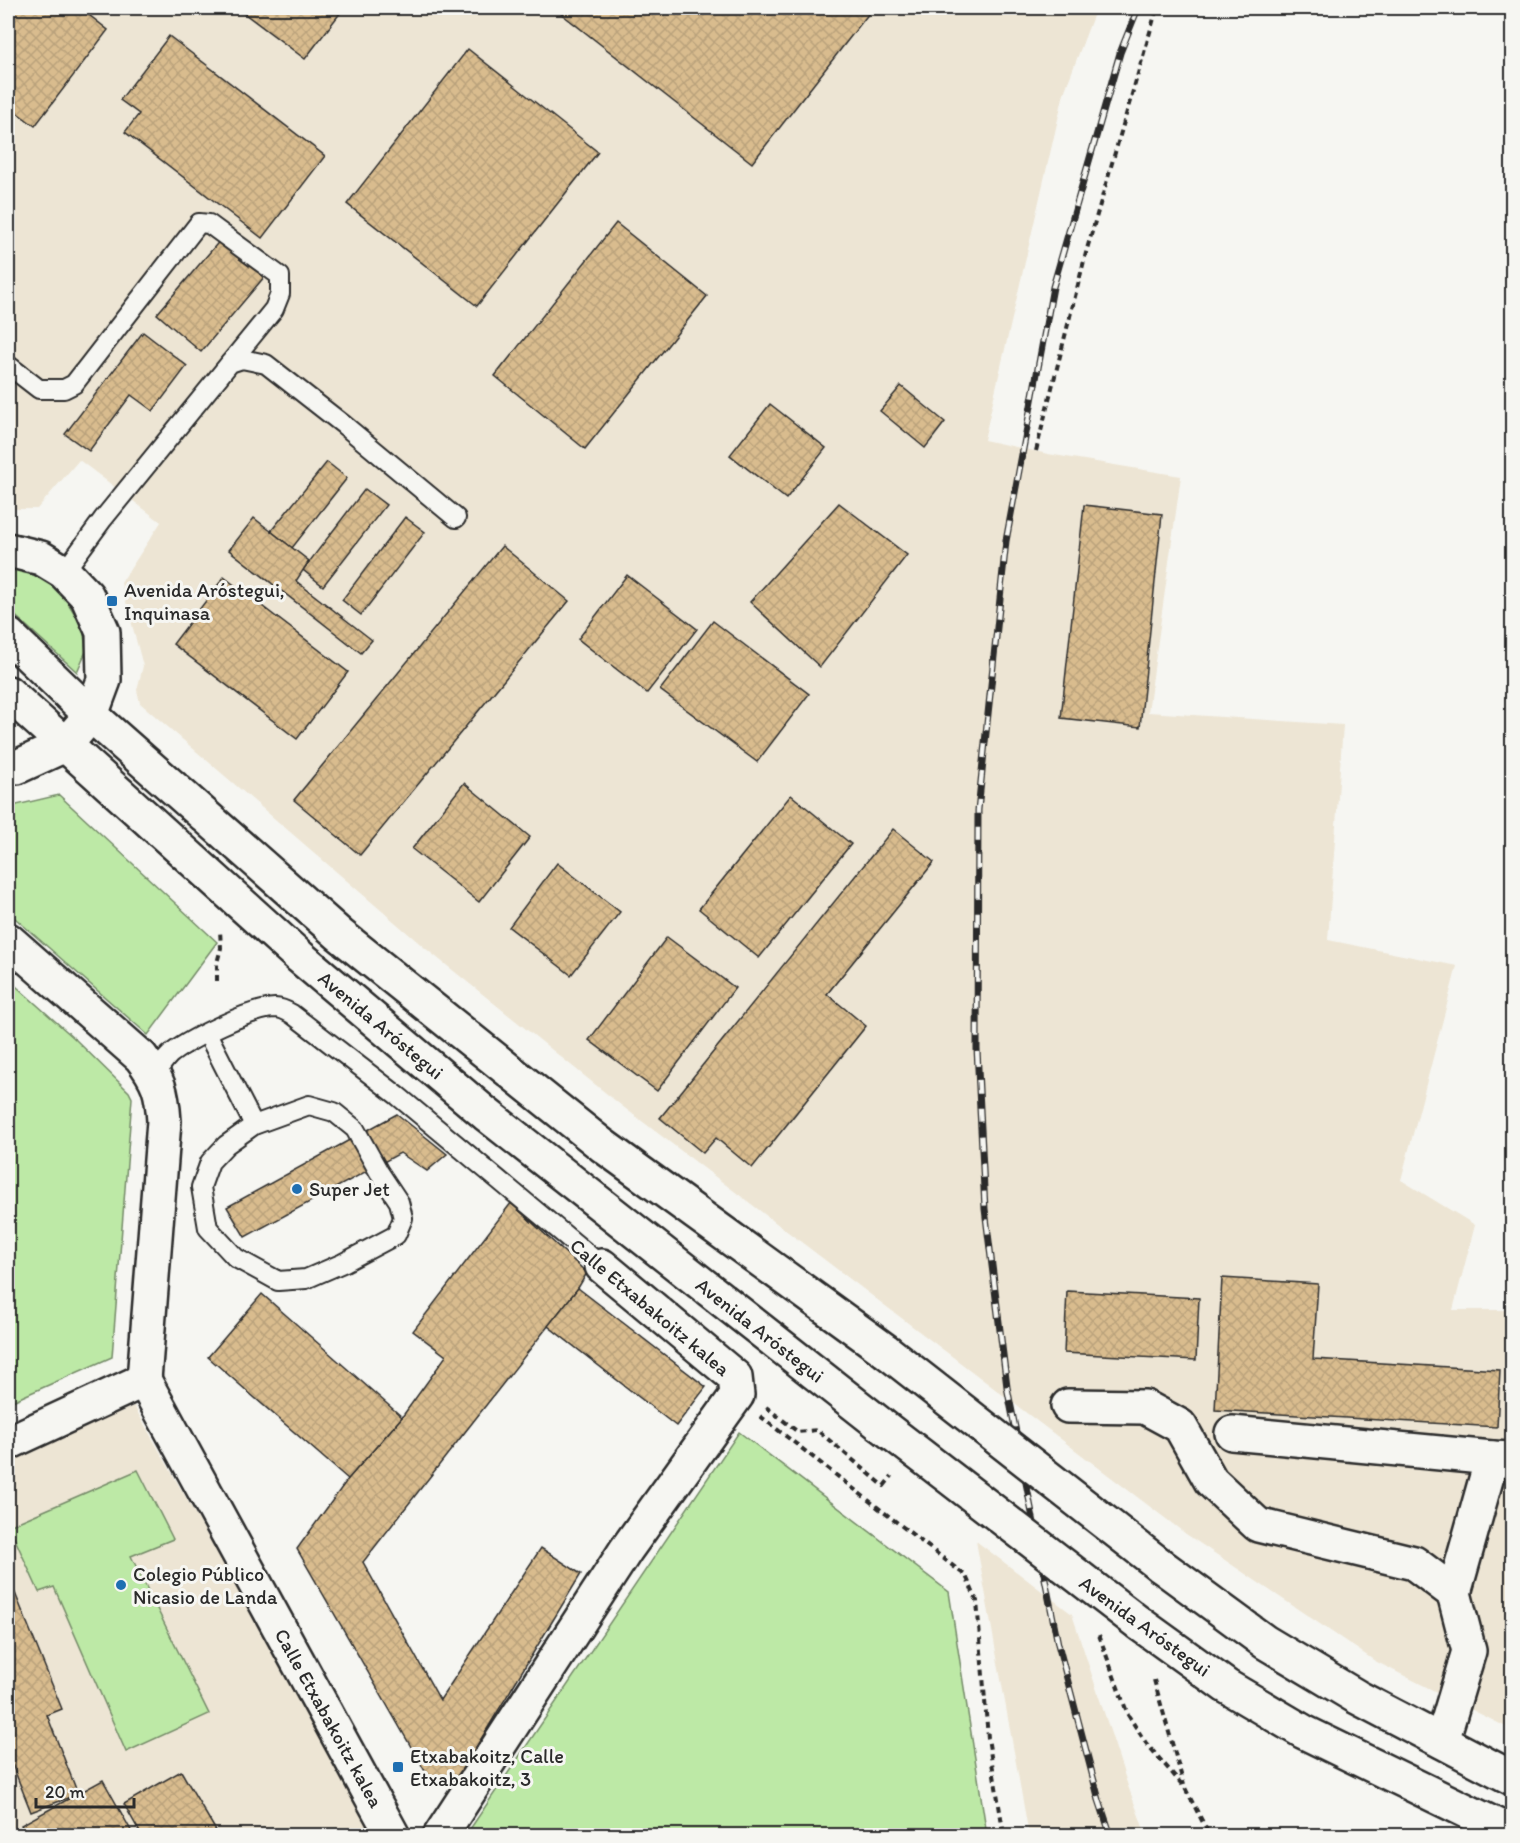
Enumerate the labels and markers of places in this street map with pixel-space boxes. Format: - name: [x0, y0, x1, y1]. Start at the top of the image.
- place label: Avenida Aróstegui, Inquinasa: [124, 578, 285, 625]
- marker: Avenida Aróstegui, Inquinasa: [105, 594, 119, 608]
- place label: Super Jet: [309, 1177, 390, 1201]
- marker: Super Jet: [290, 1182, 304, 1196]
- place label: Colegio Público Nicasio de Landa: [133, 1562, 278, 1609]
- marker: Colegio Público Nicasio de Landa: [114, 1578, 128, 1592]
- place label: Etxabakoitz, Calle Etxabakoitz, 3: [410, 1744, 564, 1791]
- marker: Etxabakoitz, Calle Etxabakoitz, 3: [391, 1760, 405, 1774]

